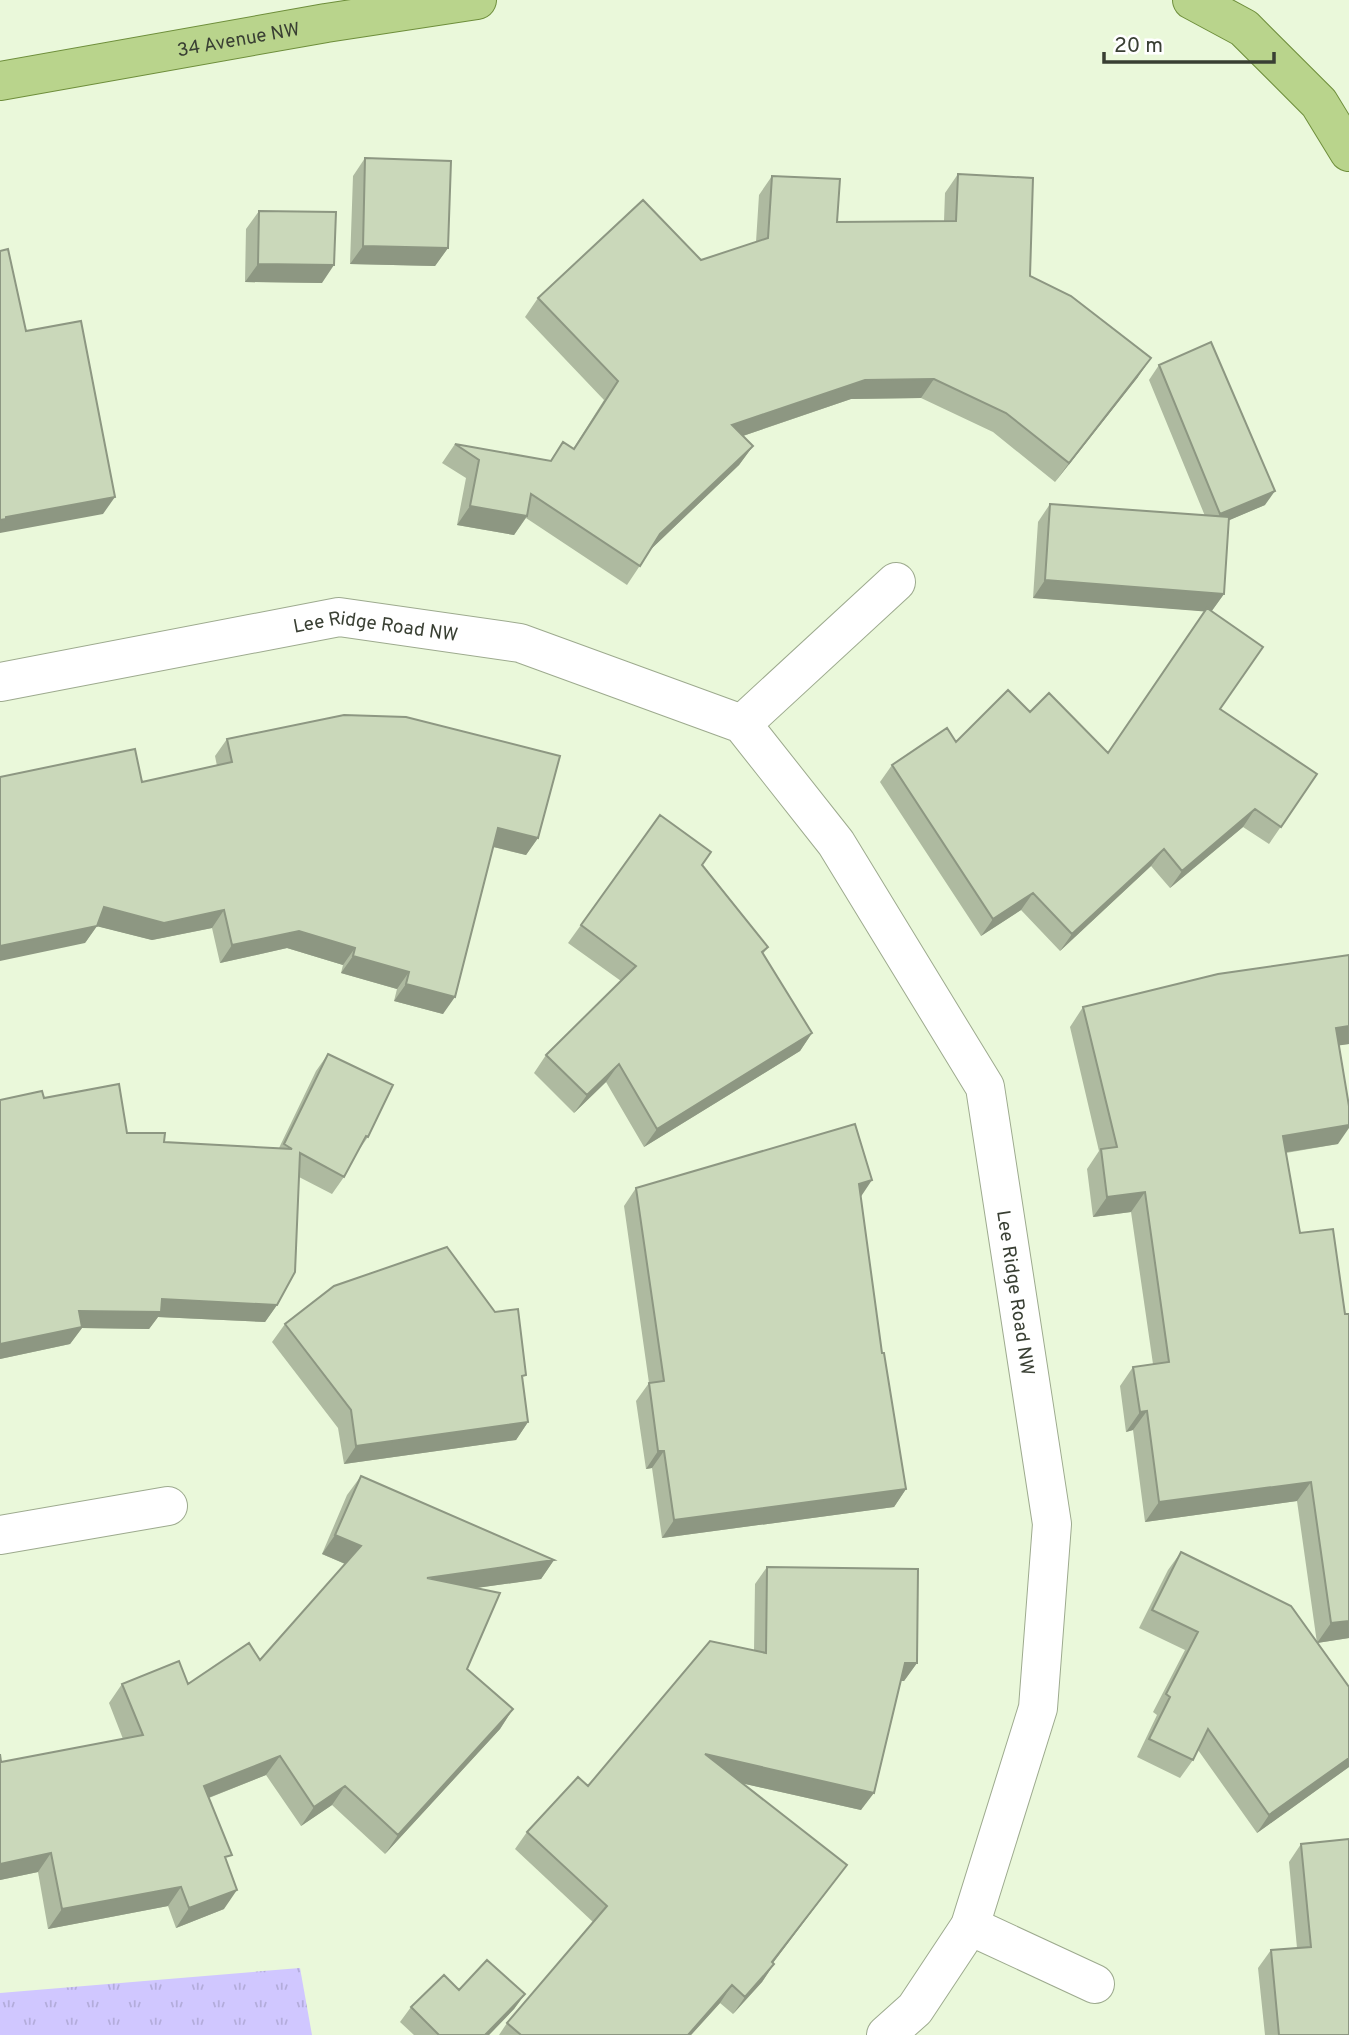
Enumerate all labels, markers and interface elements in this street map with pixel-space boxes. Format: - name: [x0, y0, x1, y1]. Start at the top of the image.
- street label: 34 Avenue NW: [175, 18, 302, 63]
- scale bar: [1104, 21, 1274, 65]
- text: 20 m: [1114, 33, 1163, 60]
- street label: Lee Ridge Road NW: [291, 607, 460, 648]
- street label: Lee Ridge Road NW: [990, 1209, 1039, 1377]

